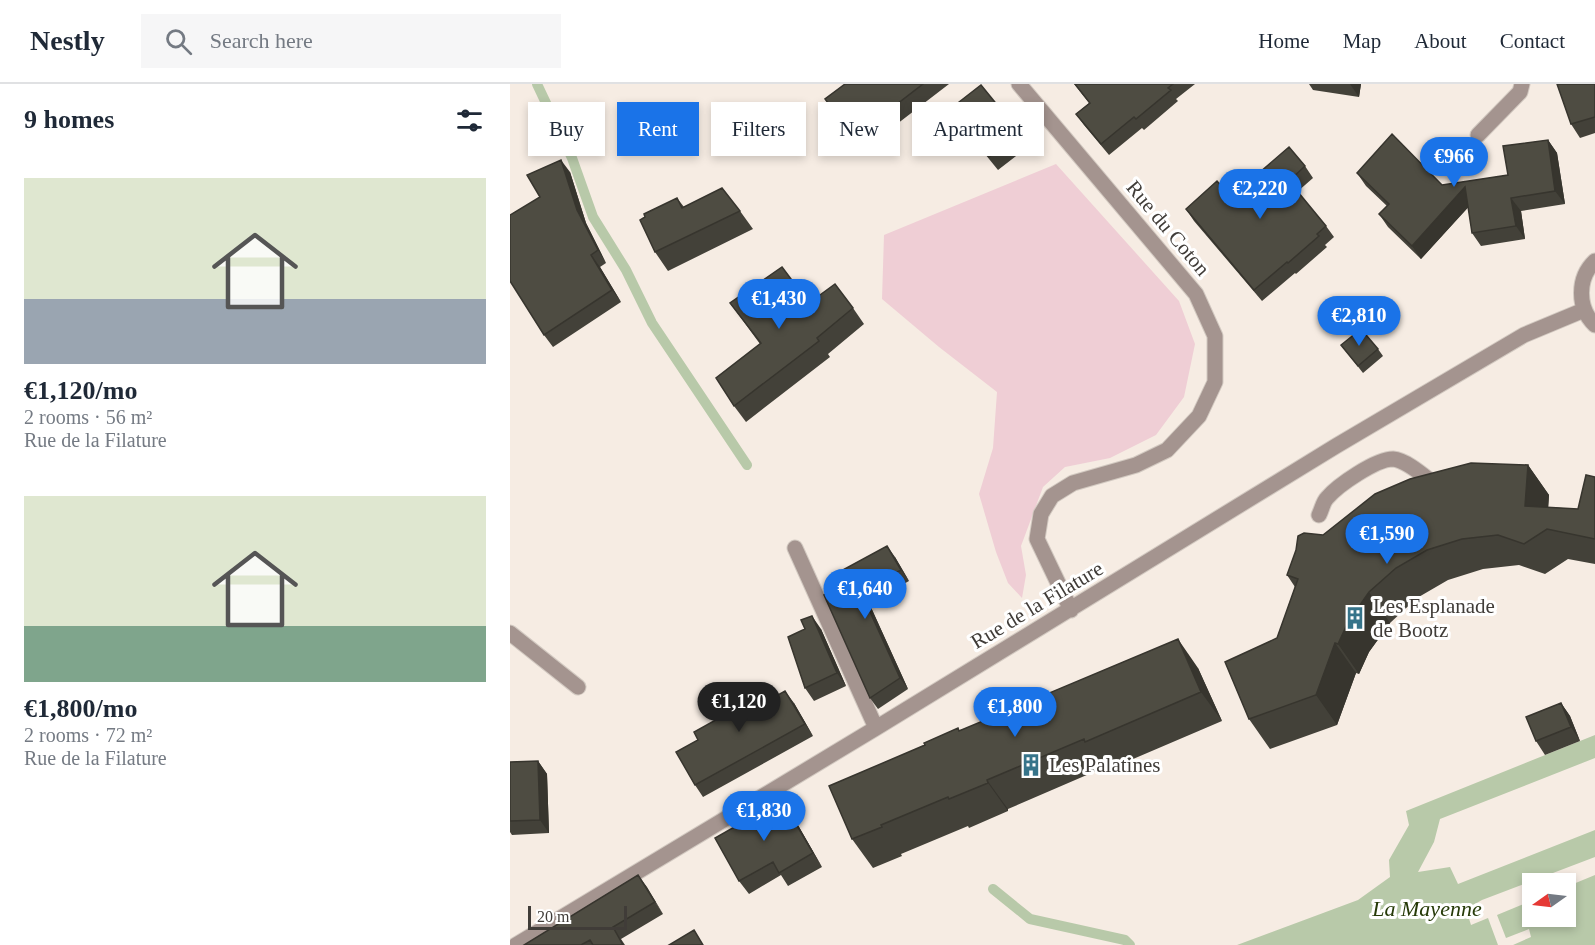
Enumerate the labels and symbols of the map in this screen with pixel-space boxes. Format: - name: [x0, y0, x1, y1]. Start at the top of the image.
- pin: €966: [1418, 137, 1490, 188]
- pin: €2,220: [1211, 169, 1309, 220]
- street label: Rue du Coton: [1121, 176, 1215, 281]
- pin: €1,430: [730, 279, 828, 330]
- pin: €2,810: [1310, 296, 1408, 347]
- pin: €1,590: [1338, 514, 1436, 565]
- street label: Rue de la Filature: [967, 556, 1107, 654]
- pin: €1,640: [816, 569, 914, 620]
- place label: Les Esplanade de Bootz: [1373, 594, 1495, 642]
- building icon: Les Esplanade de Bootz: [1342, 605, 1368, 631]
- pin: €1,120: [690, 682, 788, 733]
- pin: €1,800: [966, 687, 1064, 738]
- building icon: Les Palatines: [1018, 752, 1044, 778]
- place label: Les Palatines: [1049, 753, 1160, 777]
- pin: €1,830: [715, 791, 813, 842]
- north arrow: [1522, 873, 1576, 927]
- water label: La Mayenne: [1371, 896, 1482, 921]
- scale bar: [528, 903, 627, 930]

